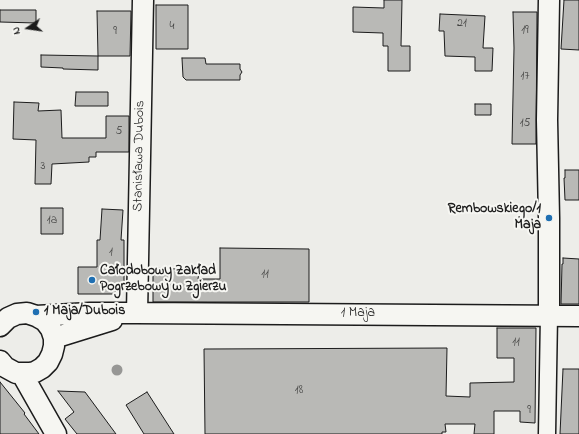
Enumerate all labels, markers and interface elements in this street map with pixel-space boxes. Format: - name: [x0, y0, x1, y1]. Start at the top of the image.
- north arrow: [8, 8, 48, 48]
- house number: 21: [457, 17, 467, 31]
- house number: 4: [170, 20, 174, 34]
- house number: 19: [521, 24, 529, 38]
- text: N: [8, 25, 25, 36]
- house number: 9: [113, 25, 117, 39]
- house number: 17: [521, 70, 529, 84]
- street label: Stanisława Dubois: [131, 100, 149, 212]
- house number: 15: [520, 117, 530, 131]
- house number: 5: [116, 125, 122, 139]
- house number: 3: [41, 160, 45, 174]
- place label: Rembowskiego/1 Maja: [448, 202, 541, 234]
- marker: Rembowskiego/1 Maja: [544, 213, 554, 223]
- house number: 1a: [47, 214, 57, 228]
- house number: 1: [109, 246, 113, 260]
- place label: Całodobowy Zakład Pogrzebowy w Zgierzu: [100, 264, 226, 296]
- house number: 11: [261, 268, 269, 282]
- marker: Całodobowy Zakład Pogrzebowy w Zgierzu: [87, 275, 97, 285]
- place label: 1 Maja/Dubois: [44, 304, 125, 320]
- street label: 1 Maja: [341, 306, 375, 322]
- marker: 1 Maja/Dubois: [31, 307, 41, 317]
- house number: 11: [512, 336, 520, 350]
- house number: 18: [295, 384, 303, 398]
- house number: 9: [527, 404, 531, 418]

